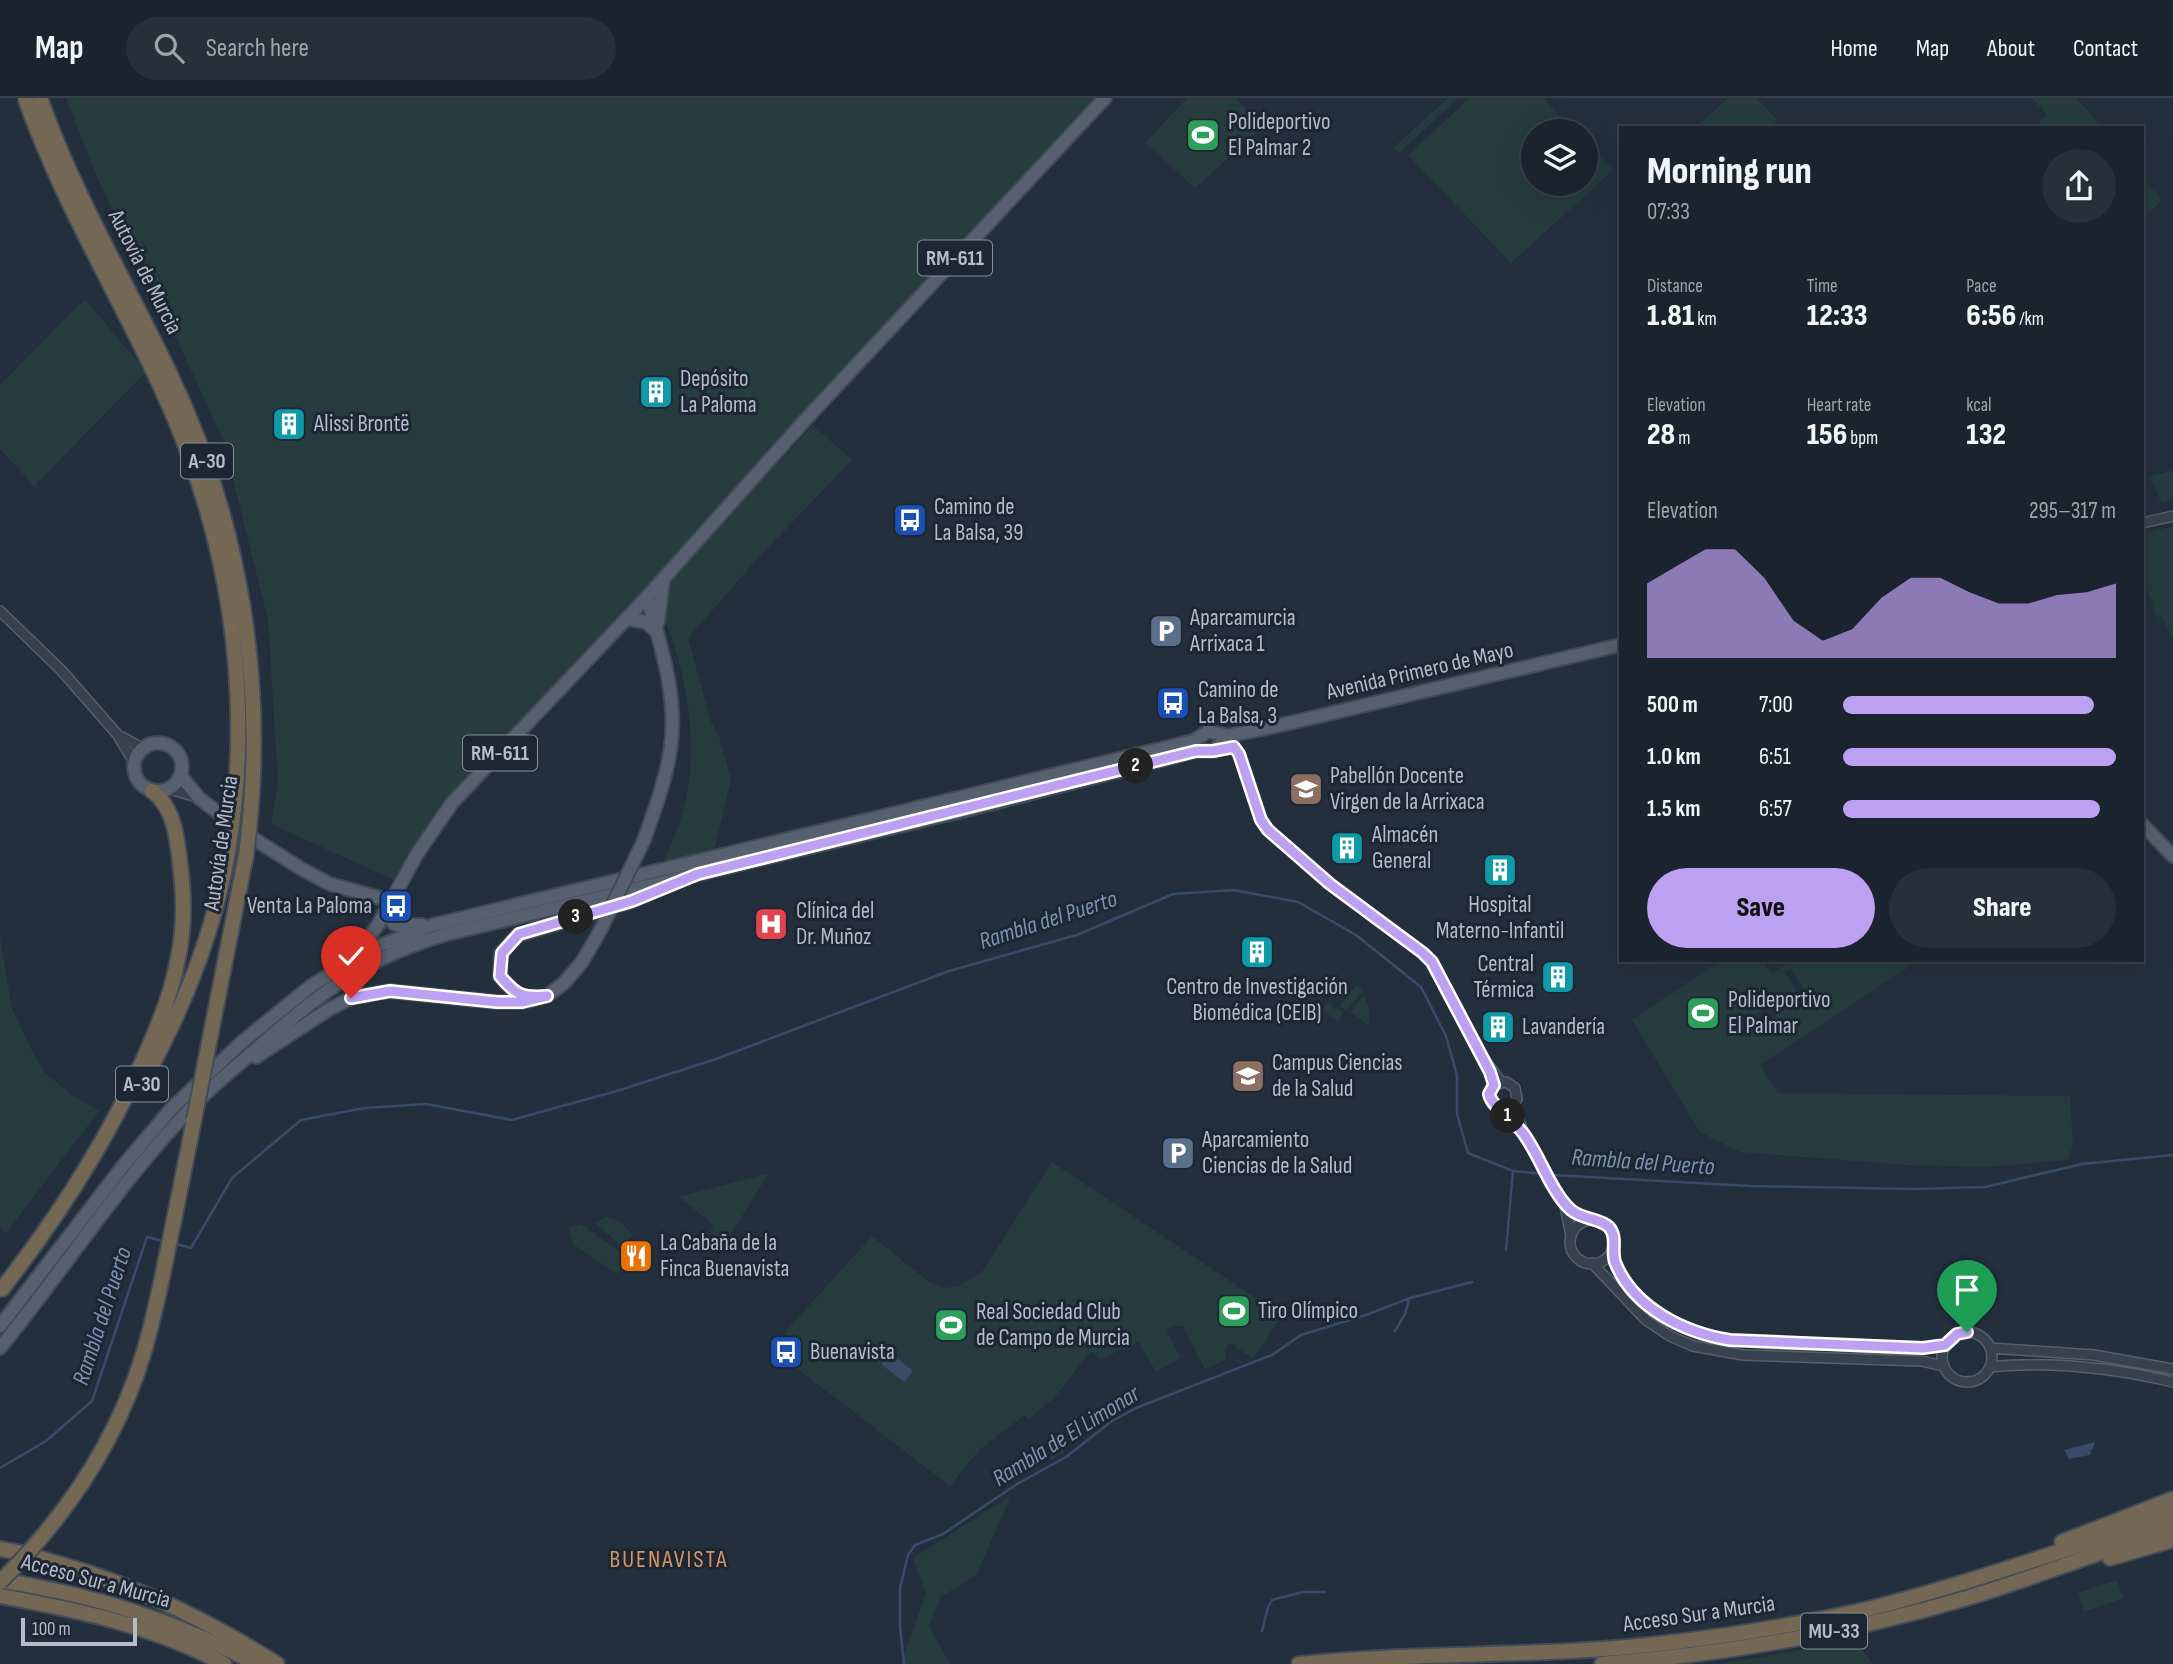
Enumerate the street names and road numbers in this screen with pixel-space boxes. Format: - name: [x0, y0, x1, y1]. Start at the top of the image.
- street label: Autovía de Murcia: [101, 204, 188, 339]
- road number: RM-611: [918, 240, 992, 276]
- road number: A-30: [181, 444, 233, 478]
- street label: Avenida Primero de Mayo: [1323, 636, 1516, 706]
- road number: RM-611: [463, 736, 537, 770]
- street label: Autovía de Murcia: [198, 774, 244, 913]
- road number: A-30: [116, 1066, 168, 1102]
- street label: Acceso Sur a Murcia: [17, 1547, 174, 1614]
- street label: Acceso Sur a Murcia: [1620, 1589, 1777, 1639]
- road number: MU-33: [1801, 1614, 1867, 1648]

